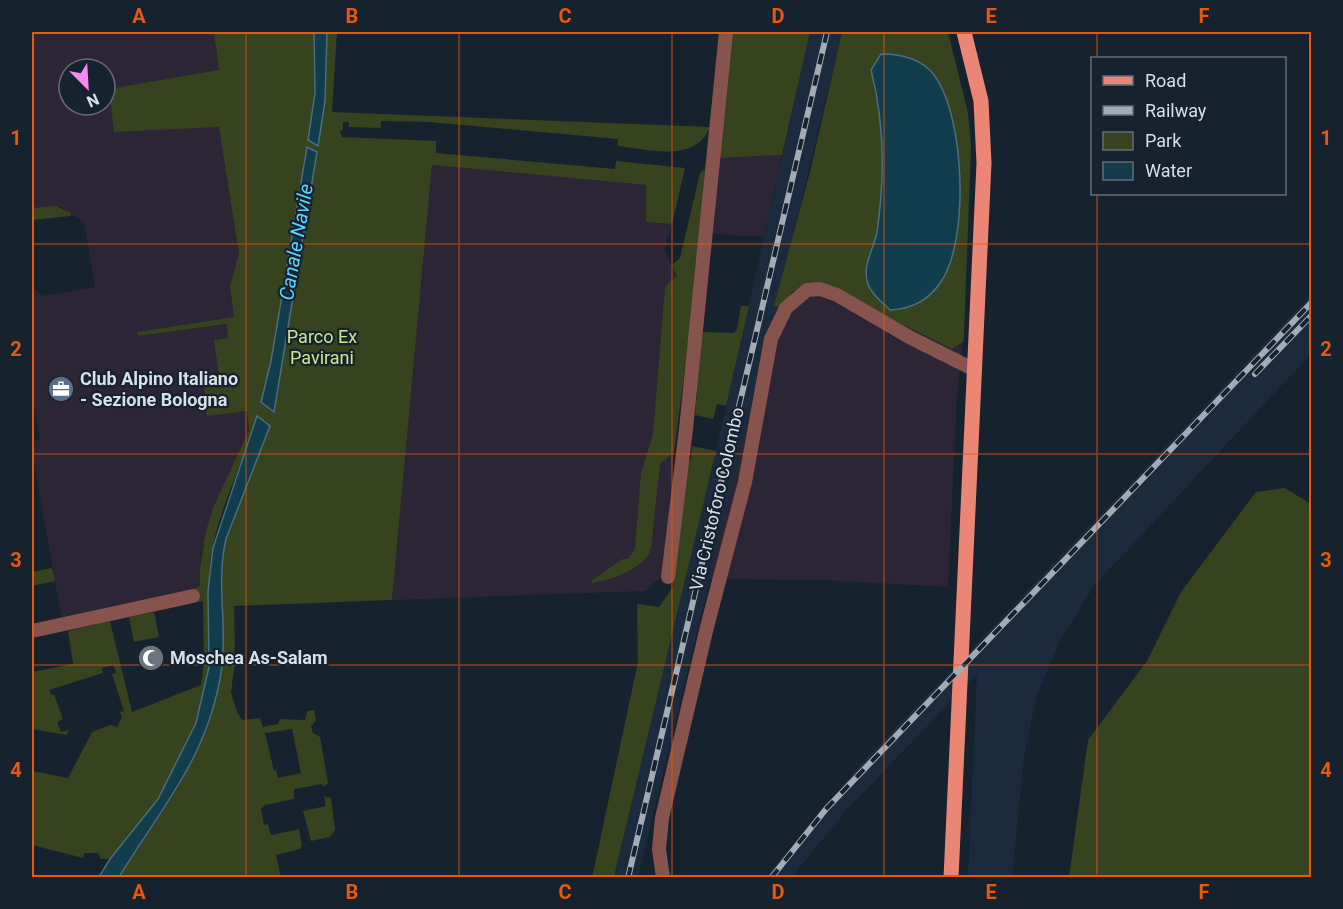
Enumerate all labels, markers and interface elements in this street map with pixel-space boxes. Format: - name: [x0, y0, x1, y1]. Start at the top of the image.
- text: A: [132, 4, 146, 28]
- text: B: [346, 4, 358, 28]
- text: C: [558, 4, 572, 28]
- text: D: [772, 4, 785, 28]
- text: E: [985, 4, 997, 28]
- text: F: [1199, 4, 1210, 28]
- north arrow: [57, 57, 117, 117]
- legend: [1091, 57, 1286, 195]
- text: Road: [1145, 70, 1186, 91]
- text: N: [84, 89, 102, 111]
- text: Railway: [1145, 100, 1207, 121]
- text: 1: [10, 126, 22, 150]
- text: 1: [1320, 126, 1332, 150]
- text: Park: [1145, 130, 1182, 151]
- text: Water: [1145, 160, 1192, 181]
- water label: Canale Navile: [274, 182, 318, 302]
- park label: Parco Ex Pavirani: [287, 326, 357, 368]
- text: 2: [10, 337, 22, 361]
- text: 2: [1320, 337, 1332, 361]
- place label: Club Alpino Italiano - Sezione Bologna: [80, 368, 238, 410]
- office icon: Club Alpino Italiano - Sezione Bologna: [46, 374, 76, 404]
- street label: Via Cristoforo Colombo: [685, 405, 748, 593]
- text: 3: [10, 548, 22, 572]
- text: 3: [1320, 548, 1332, 572]
- mosque icon: Moschea As-Salam: [136, 643, 166, 673]
- place label: Moschea As-Salam: [170, 647, 328, 668]
- text: 4: [10, 758, 22, 782]
- text: 4: [1320, 758, 1332, 782]
- text: A: [132, 880, 146, 904]
- text: B: [346, 880, 358, 904]
- text: C: [558, 880, 572, 904]
- text: D: [772, 880, 785, 904]
- text: E: [985, 880, 997, 904]
- text: F: [1199, 880, 1210, 904]

